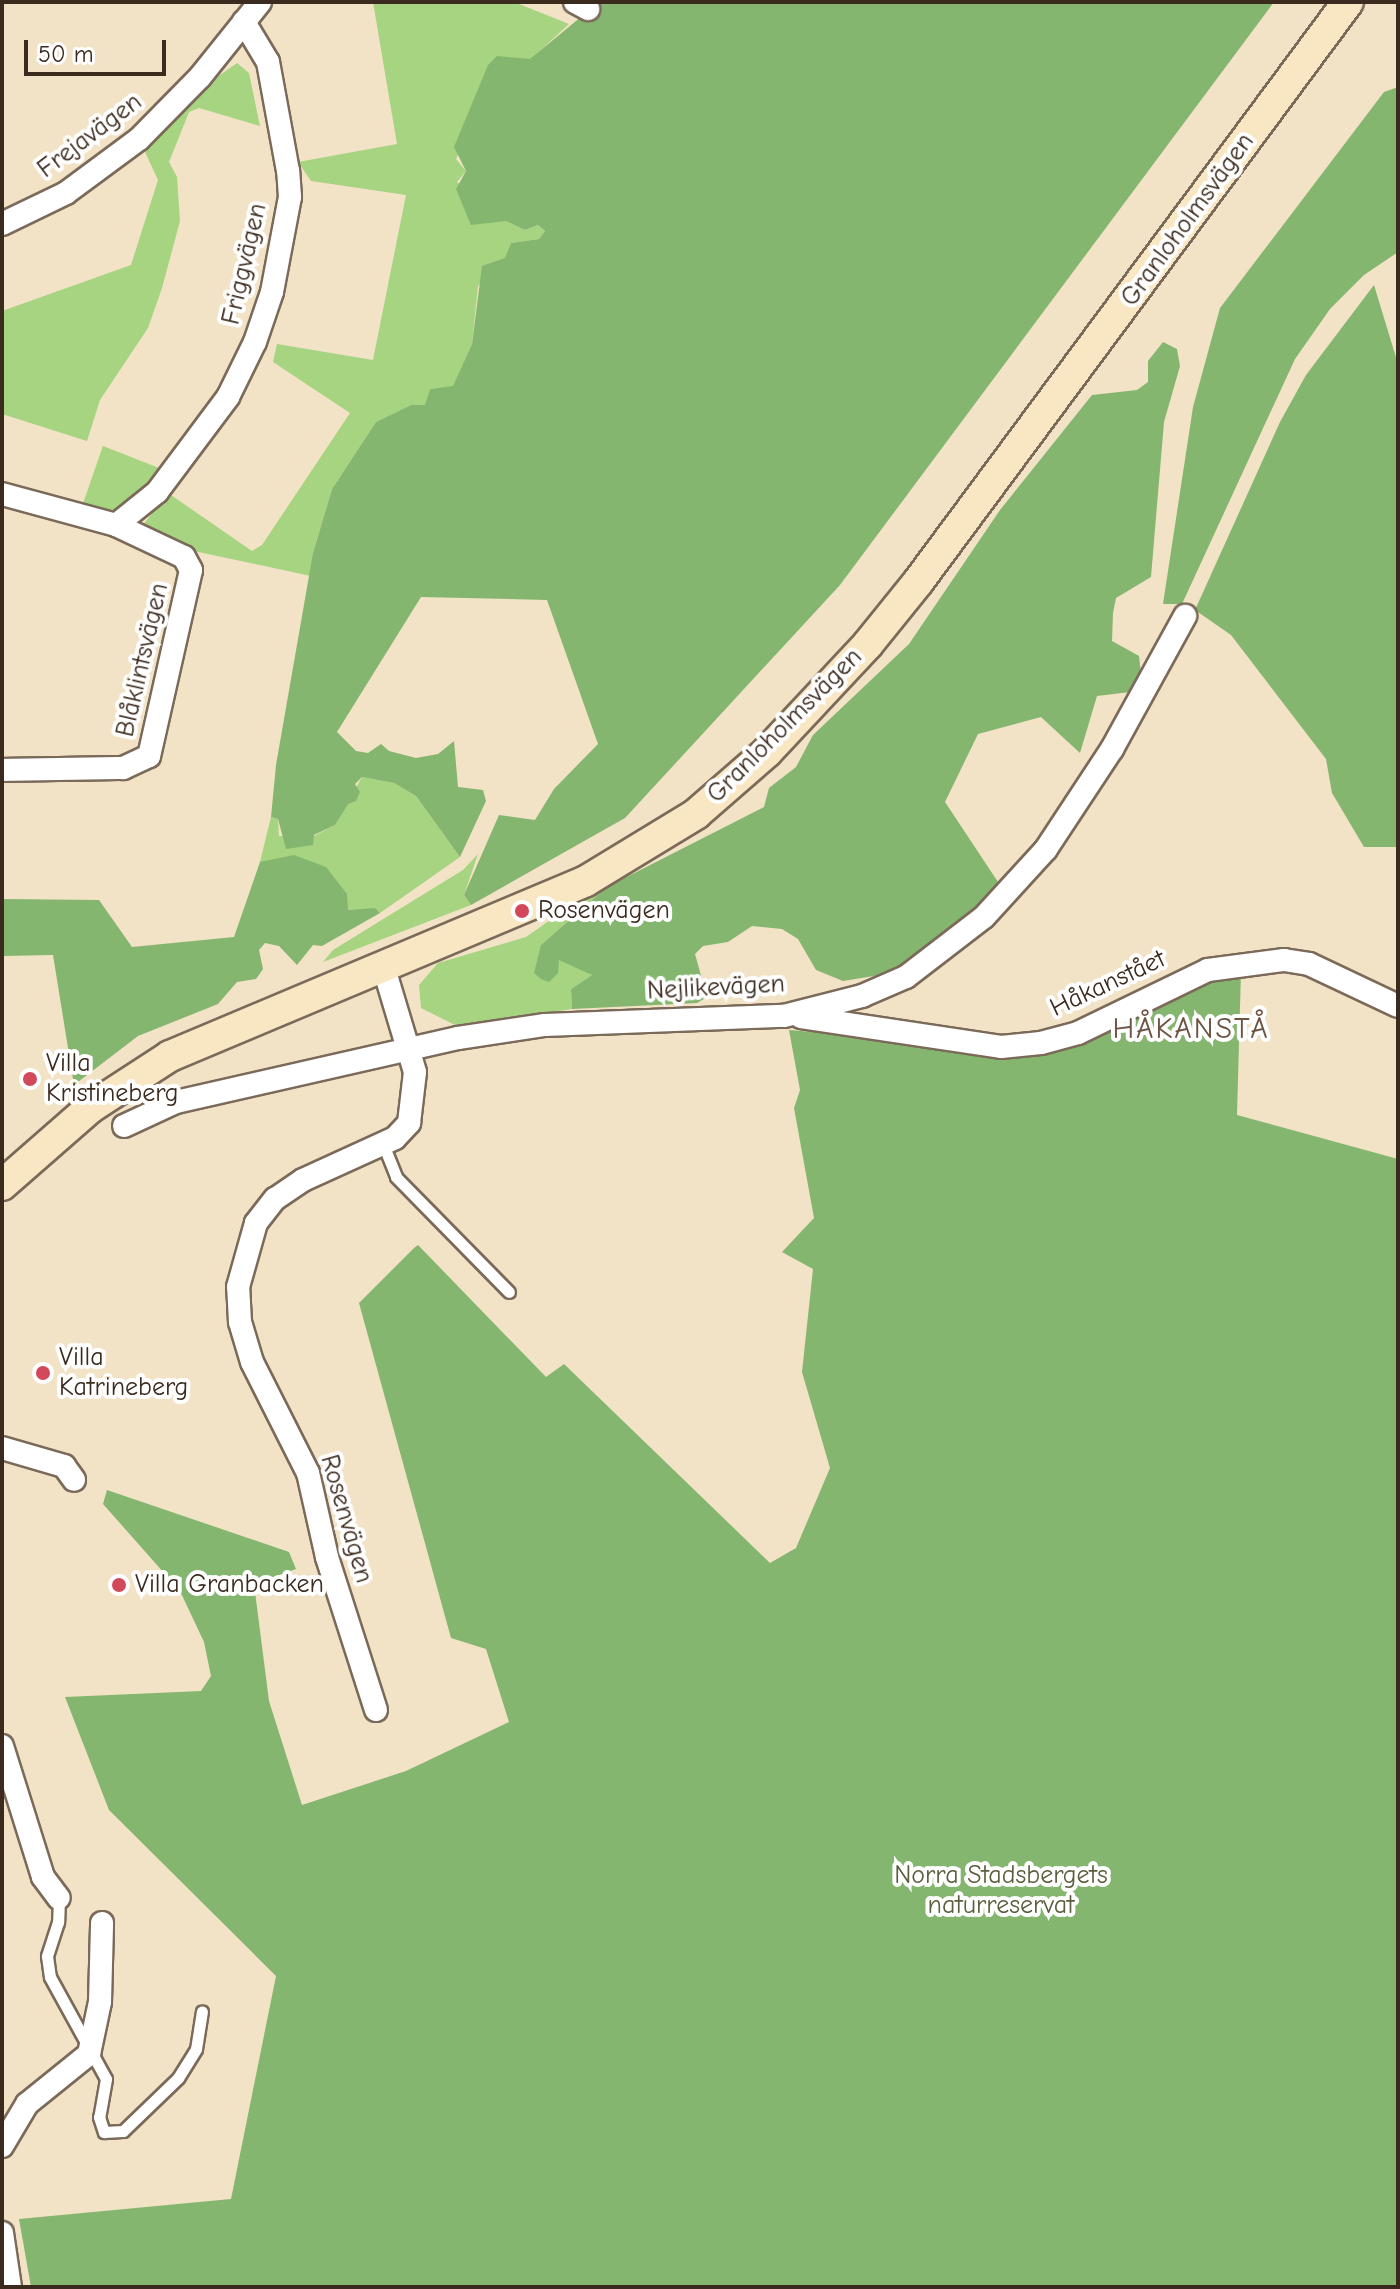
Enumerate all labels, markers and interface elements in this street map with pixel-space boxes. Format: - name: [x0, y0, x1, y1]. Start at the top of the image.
- scale bar: [28, 24, 170, 74]
- text: 50 m: [38, 40, 94, 68]
- street label: Frejavägen: [32, 87, 148, 185]
- street label: Granloholmsvägen: [1115, 127, 1261, 313]
- street label: Friggvägen: [216, 200, 274, 328]
- street label: Blåklintsvägen: [110, 580, 176, 740]
- street label: Granloholmsvägen: [701, 642, 869, 810]
- place label: Rosenvägen: [538, 895, 670, 927]
- marker: Rosenvägen: [513, 902, 531, 920]
- street label: Håkanstået: [1045, 944, 1171, 1024]
- street label: Nejlikevägen: [646, 969, 786, 1007]
- district label: HÅKANSTÅ: [1112, 1011, 1270, 1047]
- place label: Villa Kristineberg: [46, 1048, 179, 1110]
- marker: Villa Kristineberg: [21, 1070, 39, 1088]
- place label: Villa Katrineberg: [59, 1342, 188, 1404]
- marker: Villa Katrineberg: [34, 1364, 52, 1382]
- street label: Rosenvägen: [313, 1451, 379, 1587]
- place label: Villa Granbacken: [135, 1569, 324, 1601]
- marker: Villa Granbacken: [110, 1576, 128, 1594]
- park label: Norra Stadsbergets naturreservat: [894, 1860, 1108, 1922]

